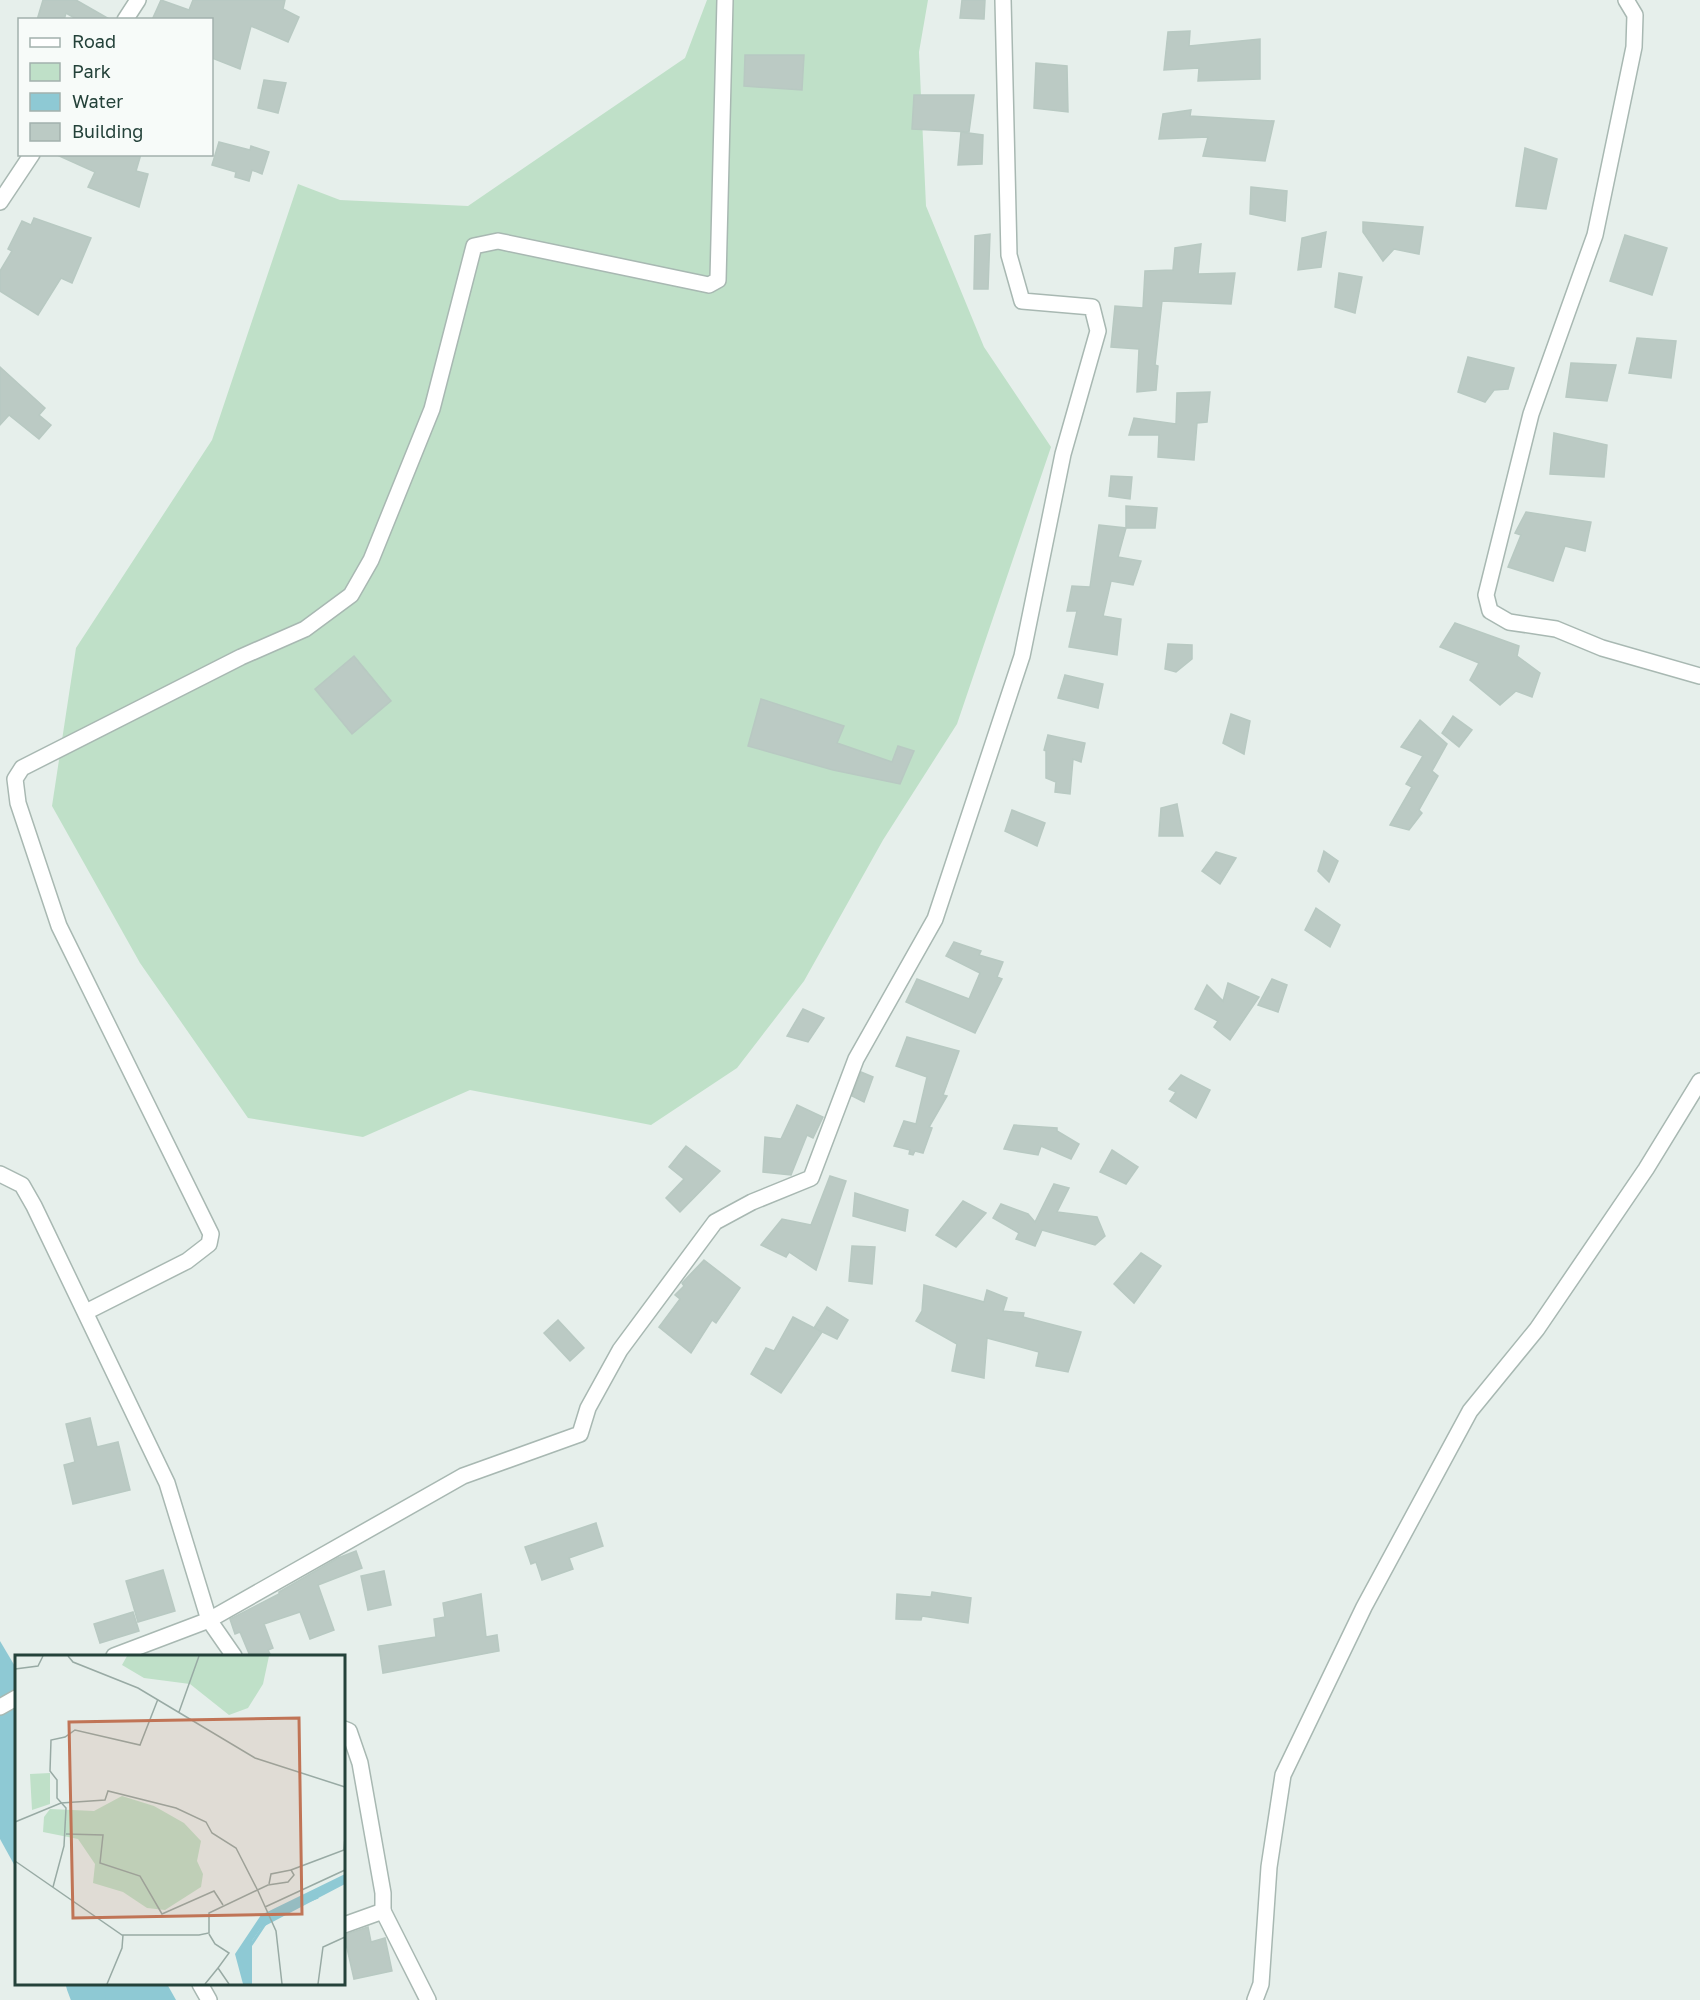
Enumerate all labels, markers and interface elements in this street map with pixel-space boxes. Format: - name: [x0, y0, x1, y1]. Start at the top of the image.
- legend: [18, 18, 213, 156]
- text: Road: [72, 30, 116, 52]
- text: Park: [72, 60, 111, 82]
- text: Water: [72, 90, 123, 112]
- text: Building: [72, 120, 143, 142]
- inset map: [15, 1655, 345, 1985]

